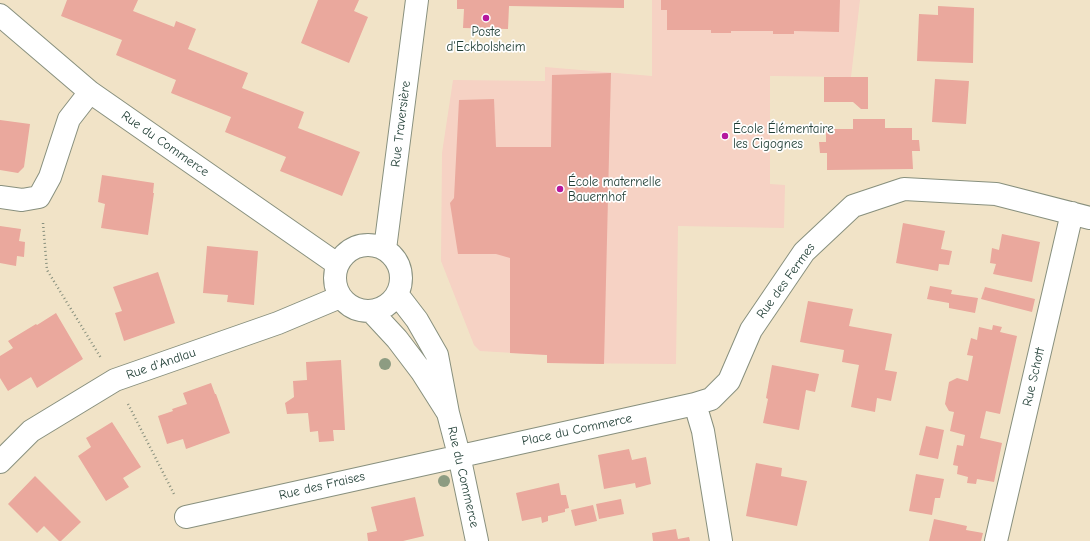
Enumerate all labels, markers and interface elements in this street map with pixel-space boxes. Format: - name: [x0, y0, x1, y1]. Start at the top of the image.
- marker: Poste d'Eckbolsheim: [481, 13, 491, 23]
- place label: Poste d'Eckbolsheim: [446, 24, 526, 55]
- street label: Rue Traversière: [388, 80, 414, 168]
- street label: Rue du Commerce: [118, 108, 212, 180]
- place label: École Élémentaire les Cigognes: [733, 121, 834, 152]
- marker: École Élémentaire les Cigognes: [720, 131, 730, 141]
- place label: École maternelle Bauernhof: [568, 174, 661, 205]
- marker: École maternelle Bauernhof: [555, 184, 565, 194]
- street label: Rue des Fermes: [753, 240, 819, 322]
- street label: Rue d'Andlau: [124, 345, 198, 383]
- street label: Rue Schott: [1020, 346, 1048, 408]
- street label: Place du Commerce: [520, 411, 634, 449]
- street label: Rue du Commerce: [444, 425, 482, 529]
- street label: Rue des Fraises: [277, 469, 367, 503]

